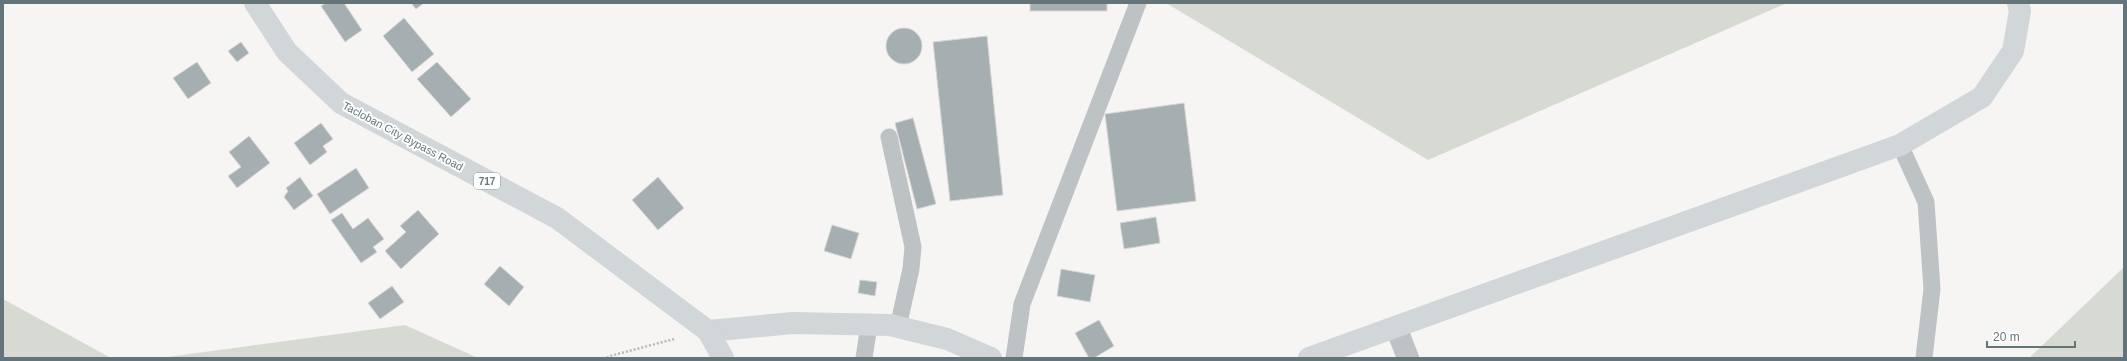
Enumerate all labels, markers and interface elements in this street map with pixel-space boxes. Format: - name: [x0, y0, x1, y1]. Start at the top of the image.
- street label: Tacloban City Bypass Road: [341, 99, 465, 173]
- road number: 717: [474, 173, 500, 189]
- scale bar: [1987, 323, 2075, 349]
- text: 20 m: [1993, 330, 2020, 344]

